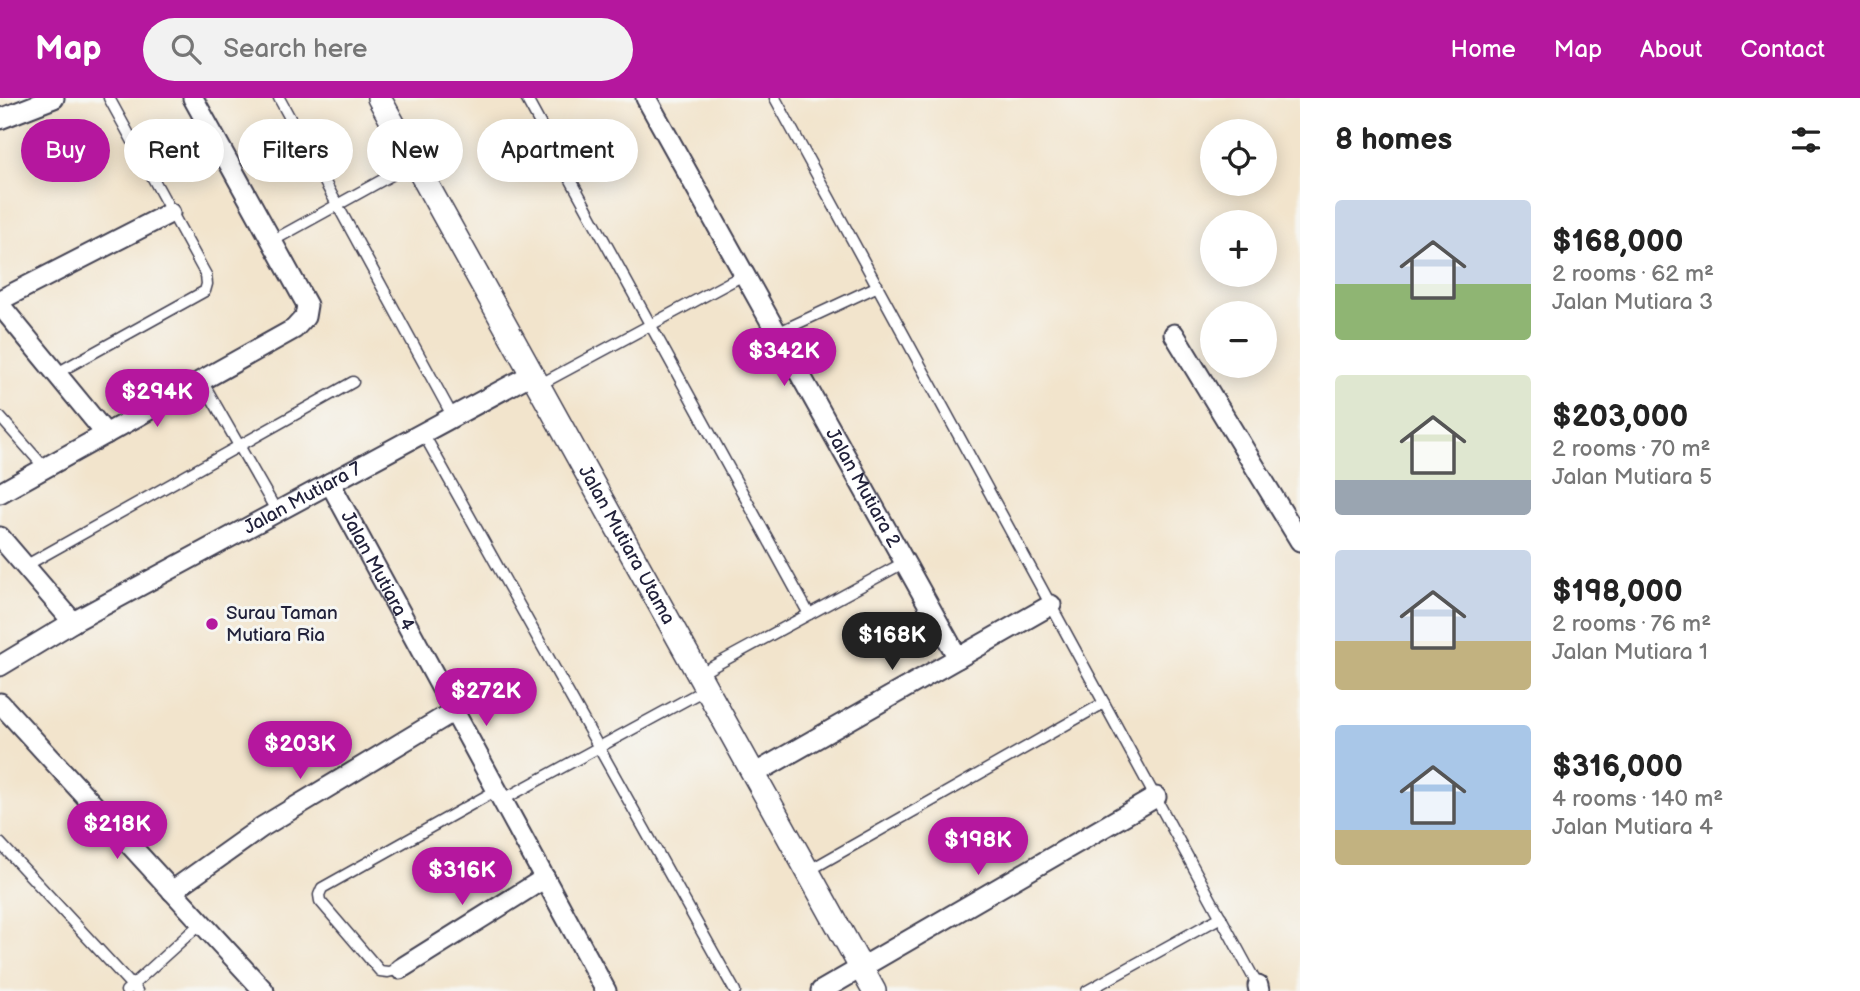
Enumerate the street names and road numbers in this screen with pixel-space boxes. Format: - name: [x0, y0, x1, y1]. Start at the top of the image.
- street label: Jalan Mutiara 2: [821, 424, 906, 552]
- street label: Jalan Mutiara 7: [240, 457, 366, 539]
- street label: Jalan Mutiara Utama: [574, 462, 680, 628]
- street label: Jalan Mutiara 4: [336, 507, 420, 635]

